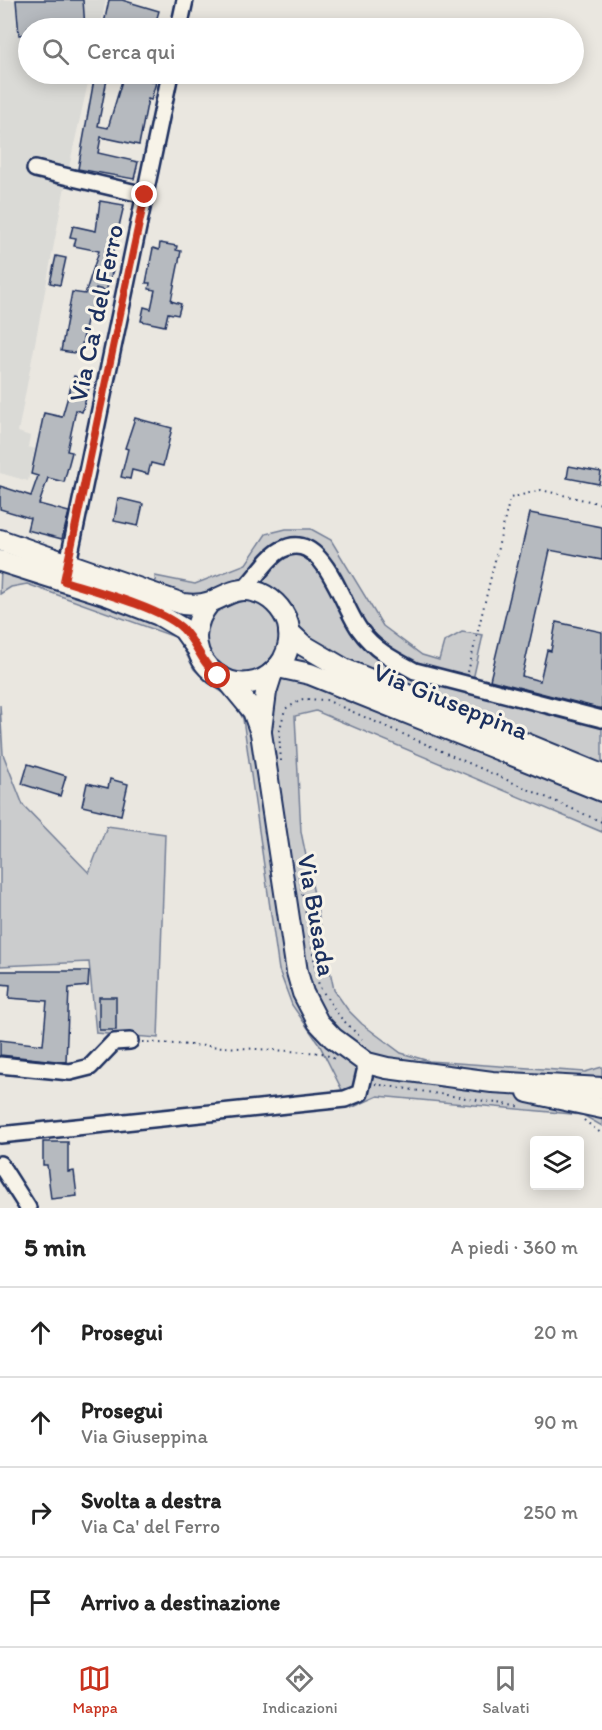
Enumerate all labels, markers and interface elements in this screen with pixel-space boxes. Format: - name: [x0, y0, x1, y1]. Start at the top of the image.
- search box: [18, 18, 584, 84]
- icon: search: [39, 35, 72, 68]
- text: Cerca qui: [87, 38, 175, 65]
- route end: [131, 181, 157, 207]
- street label: Via Ca' del Ferro: [62, 221, 130, 405]
- street label: Via Giuseppina: [369, 655, 534, 747]
- route start: [204, 662, 230, 688]
- street label: Via Busada: [291, 851, 343, 979]
- map controls: [530, 1136, 584, 1190]
- button: layers: [530, 1136, 584, 1190]
- text: 5 min: [24, 1231, 86, 1263]
- text: A piedi · 360 m: [451, 1235, 578, 1259]
- icon: ahead: [24, 1316, 57, 1349]
- text: Prosegui: [81, 1319, 163, 1346]
- text: 20 m: [534, 1320, 578, 1344]
- text: Prosegui: [81, 1397, 163, 1424]
- icon: ahead: [24, 1406, 57, 1439]
- text: 90 m: [534, 1410, 578, 1434]
- text: Via Giuseppina: [81, 1424, 208, 1448]
- text: Svolta a destra: [81, 1487, 221, 1514]
- icon: right: [24, 1496, 57, 1529]
- text: 250 m: [523, 1500, 578, 1524]
- text: Via Ca' del Ferro: [81, 1514, 220, 1538]
- icon: arrive: [24, 1586, 57, 1619]
- text: Arrivo a destinazione: [81, 1589, 280, 1616]
- tab: Mappa: [72, 1662, 118, 1717]
- tab: Indicazioni: [262, 1662, 338, 1717]
- tab: Salvati: [482, 1662, 530, 1717]

